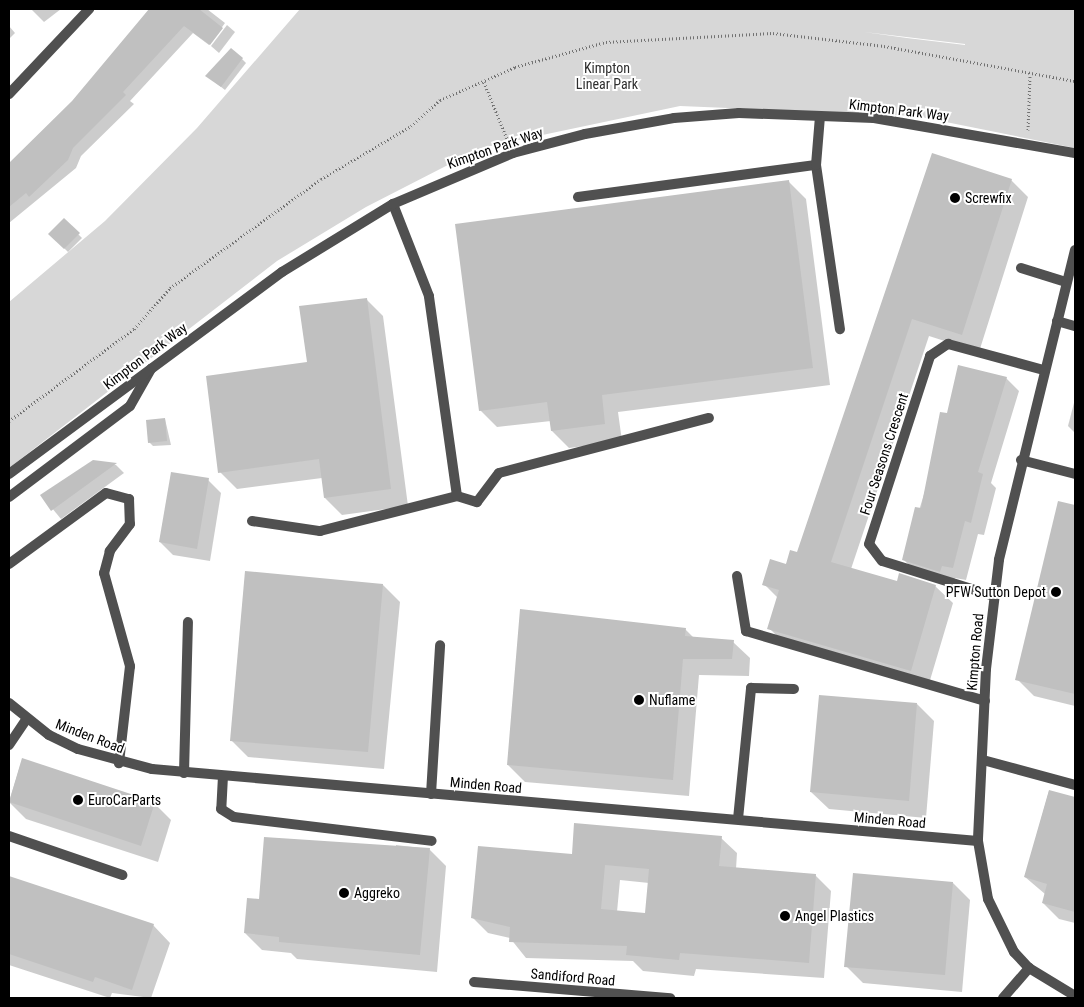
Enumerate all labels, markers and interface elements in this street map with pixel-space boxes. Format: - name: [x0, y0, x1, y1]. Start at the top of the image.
- park label: Kimpton Linear Park: [576, 60, 638, 92]
- street label: Kimpton Park Way: [848, 96, 950, 124]
- street label: Kimpton Park Way: [445, 124, 545, 172]
- place label: Screwfix: [965, 190, 1012, 206]
- marker: Screwfix: [949, 192, 961, 204]
- street label: Kimpton Park Way: [100, 319, 190, 393]
- street label: Four Seasons Crescent: [856, 391, 912, 517]
- place label: PFW Sutton Depot: [946, 584, 1046, 600]
- marker: PFW Sutton Depot: [1050, 586, 1062, 598]
- street label: Kimpton Road: [963, 613, 987, 691]
- place label: Nuflame: [649, 692, 695, 708]
- marker: Nuflame: [633, 694, 645, 706]
- street label: Minden Road: [53, 715, 127, 757]
- street label: Minden Road: [449, 773, 523, 797]
- place label: EuroCarParts: [88, 792, 161, 808]
- marker: EuroCarParts: [72, 794, 84, 806]
- street label: Minden Road: [853, 808, 927, 832]
- place label: Aggreko: [354, 885, 400, 901]
- marker: Aggreko: [338, 887, 350, 899]
- place label: Angel Plastics: [795, 908, 874, 924]
- marker: Angel Plastics: [779, 910, 791, 922]
- street label: Sandiford Road: [530, 965, 616, 989]

